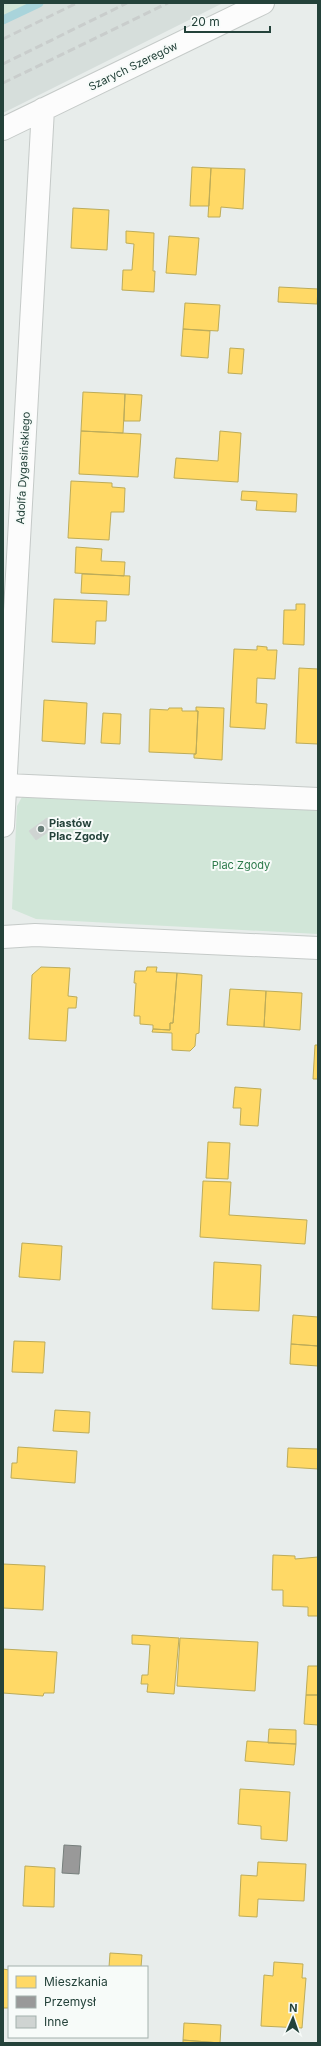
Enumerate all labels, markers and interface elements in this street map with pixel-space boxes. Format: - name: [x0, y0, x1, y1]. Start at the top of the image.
- scale bar: [185, 8, 270, 34]
- text: 20 m: [191, 14, 220, 29]
- street label: Szarych Szeregów: [86, 38, 180, 94]
- street label: Adolfa Dygasińskiego: [13, 411, 33, 525]
- place label: Piastów Plac Zgody: [49, 816, 110, 843]
- marker: Piastów Plac Zgody: [36, 824, 46, 834]
- park label: Plac Zgody: [212, 858, 270, 872]
- legend: [8, 1966, 148, 2038]
- text: Mieszkania: [44, 1974, 108, 1989]
- text: Przemysł: [44, 1994, 96, 2009]
- north arrow: [273, 1998, 313, 2038]
- text: N: [289, 2001, 298, 2015]
- text: Inne: [44, 2014, 68, 2029]

